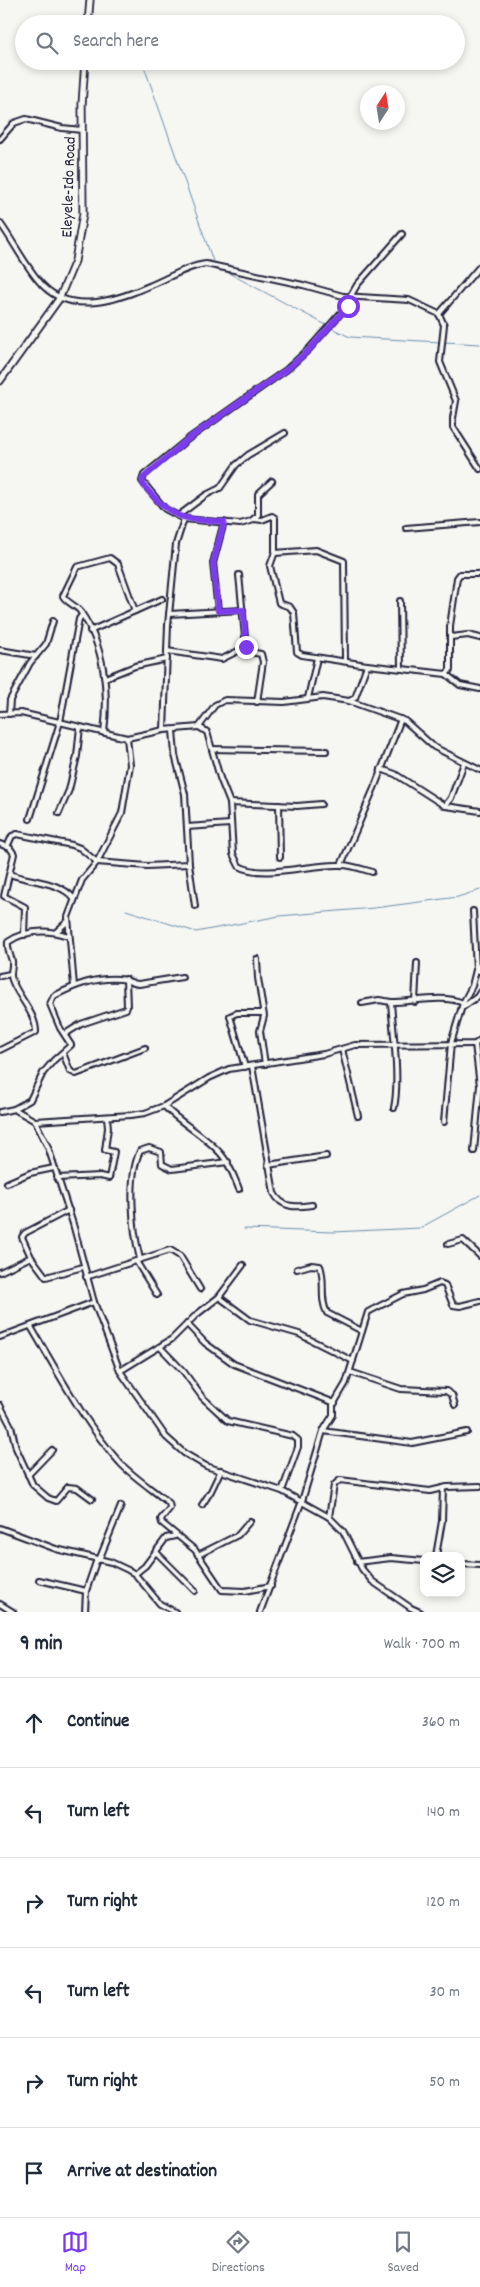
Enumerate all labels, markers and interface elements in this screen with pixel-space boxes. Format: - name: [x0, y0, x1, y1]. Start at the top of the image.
- search box: [15, 15, 465, 70]
- icon: search: [33, 29, 61, 57]
- text: Search here: [73, 29, 159, 56]
- north arrow: [360, 85, 405, 130]
- street label: Eleyele-Ido Road: [56, 136, 83, 238]
- route start: [337, 295, 360, 318]
- route end: [235, 636, 258, 659]
- map controls: [420, 1552, 465, 1597]
- button: layers: [420, 1552, 465, 1597]
- text: 9 min: [20, 1630, 62, 1660]
- text: Walk · 700 m: [384, 1633, 460, 1656]
- icon: ahead: [20, 1709, 48, 1737]
- text: Continue: [67, 1709, 129, 1736]
- text: 360 m: [422, 1711, 460, 1734]
- icon: left: [20, 1799, 48, 1827]
- text: Turn left: [67, 1799, 130, 1826]
- text: 140 m: [426, 1801, 460, 1824]
- icon: right: [20, 1889, 48, 1917]
- text: Turn right: [67, 1889, 138, 1916]
- text: 120 m: [426, 1891, 460, 1914]
- icon: left: [20, 1979, 48, 2007]
- text: Turn left: [67, 1979, 130, 2006]
- text: 30 m: [430, 1981, 460, 2004]
- icon: right: [20, 2069, 48, 2097]
- text: Turn right: [67, 2069, 138, 2096]
- text: 50 m: [429, 2071, 460, 2094]
- icon: arrive: [20, 2159, 48, 2187]
- text: Arrive at destination: [67, 2159, 217, 2186]
- tab: Map: [61, 2228, 89, 2278]
- tab: Directions: [212, 2228, 265, 2278]
- tab: Saved: [387, 2228, 419, 2278]

